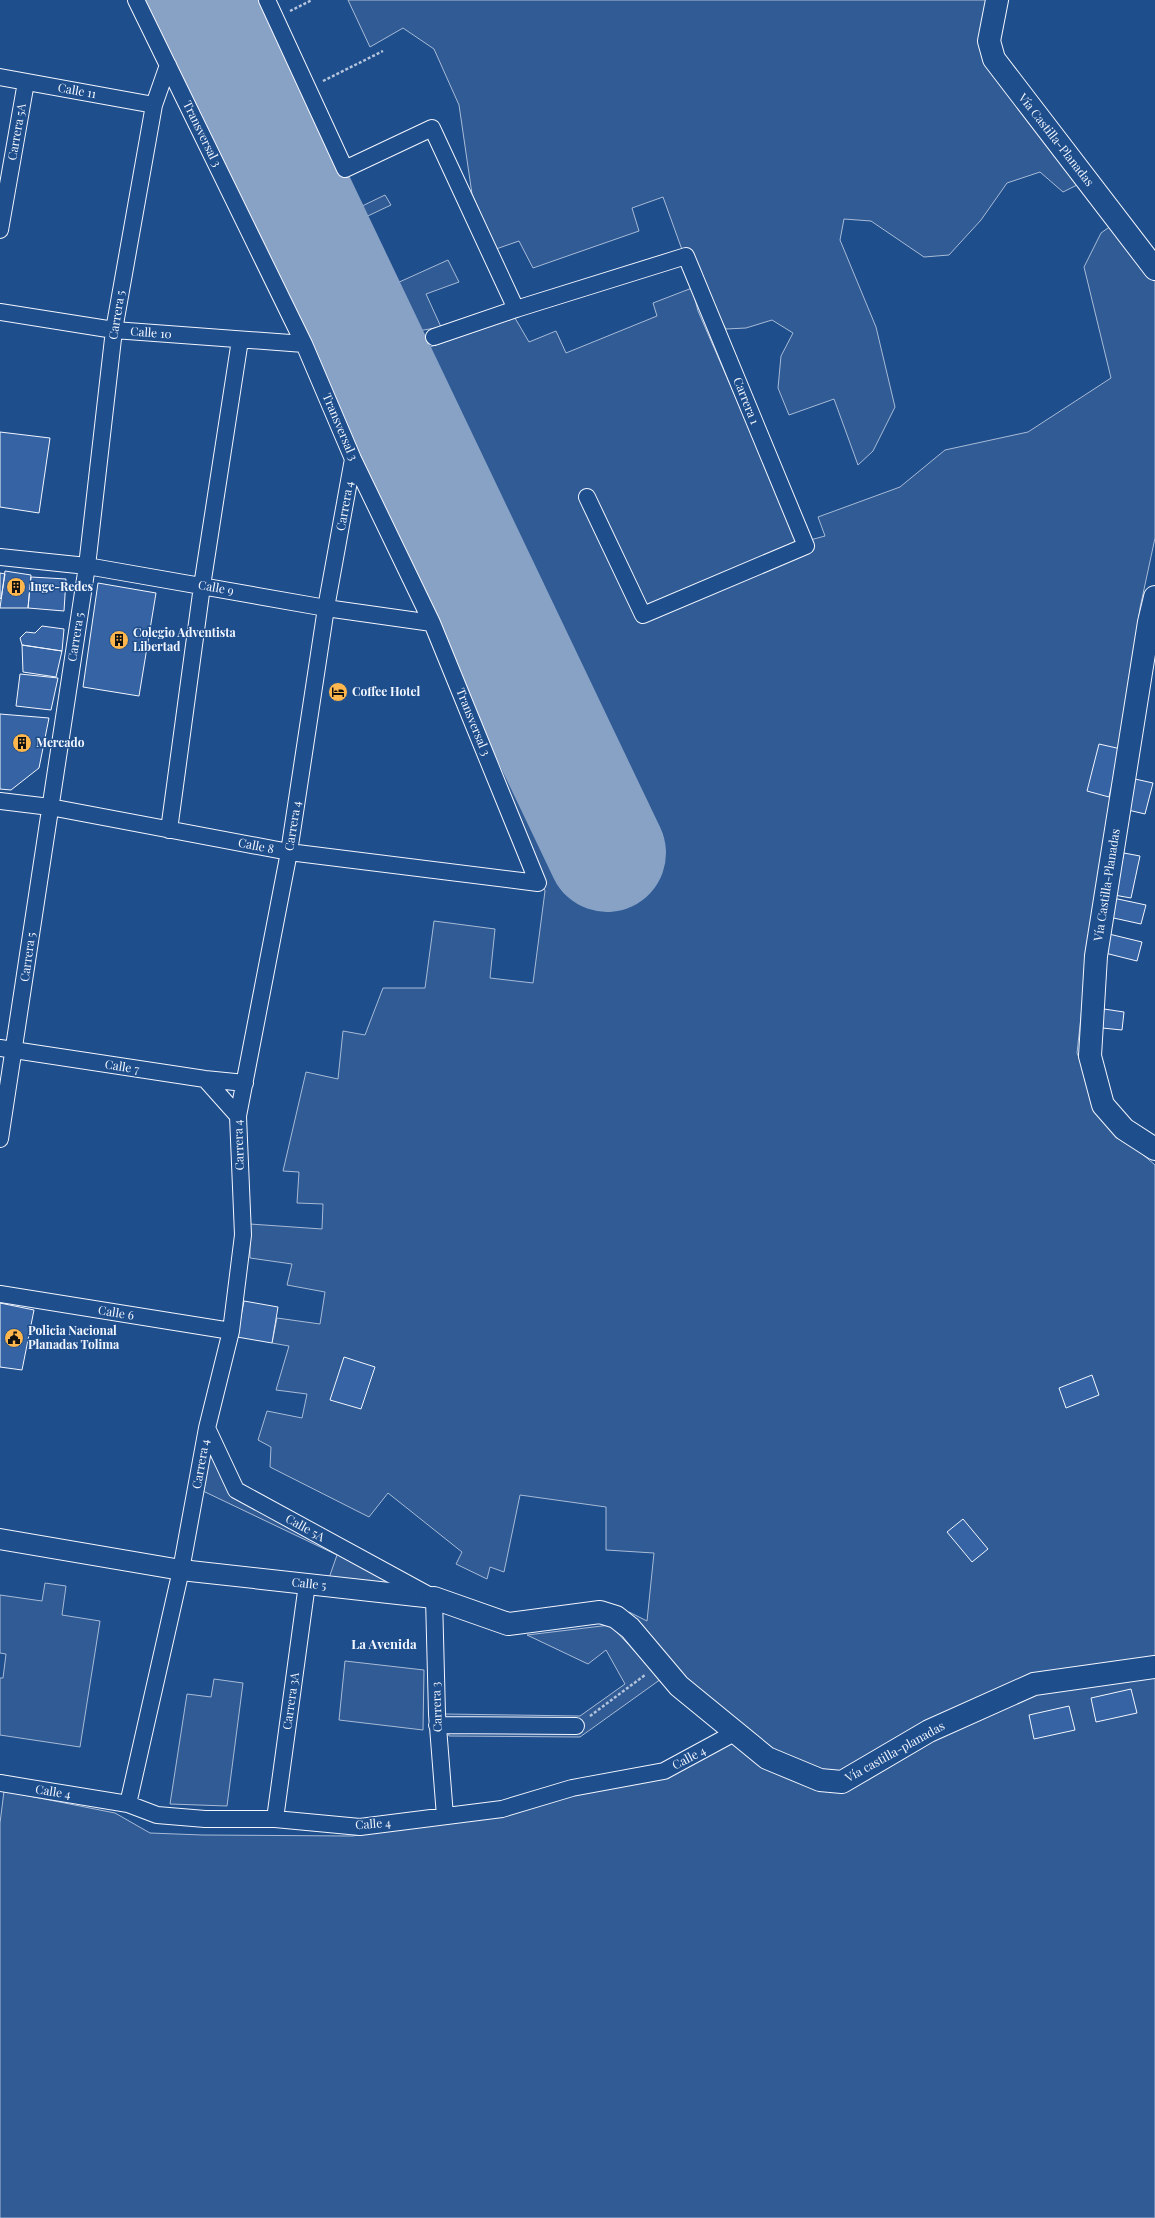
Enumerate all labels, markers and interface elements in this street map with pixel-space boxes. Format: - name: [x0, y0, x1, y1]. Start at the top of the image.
- street label: Calle 11: [57, 79, 98, 101]
- street label: Vía Castilla-Planadas: [1015, 89, 1098, 189]
- street label: Transversal 3: [180, 98, 226, 169]
- street label: Carrera 5A: [3, 102, 29, 162]
- street label: Carrera 5: [104, 289, 128, 341]
- street label: Calle 10: [130, 323, 172, 341]
- street label: Carrera 1: [730, 375, 764, 427]
- street label: Transversal 3: [320, 391, 362, 463]
- street label: Carrera 4: [332, 479, 356, 532]
- building icon: Inge-Redes: [5, 576, 27, 598]
- street label: Calle 9: [197, 576, 235, 598]
- place label: Inge-Redes: [30, 578, 94, 594]
- street label: Carrera 5: [63, 611, 87, 663]
- place label: Colegio Adventista Libertad: [133, 624, 237, 654]
- building icon: Colegio Adventista Libertad: [108, 629, 130, 651]
- hotel icon: Coffee Hotel: [327, 681, 349, 703]
- place label: Coffee Hotel: [352, 683, 420, 699]
- street label: Transversal 3: [453, 685, 495, 758]
- building icon: Mercado: [11, 732, 33, 754]
- place label: Mercado: [36, 734, 85, 750]
- street label: Carrera 4: [280, 800, 304, 852]
- street label: Vía Castilla-Planadas: [1089, 827, 1123, 943]
- street label: Calle 8: [237, 834, 276, 856]
- street label: Carrera 5: [16, 931, 38, 983]
- street label: Calle 7: [104, 1055, 141, 1077]
- street label: Carrera 4: [229, 1119, 247, 1171]
- street label: Calle 6: [97, 1301, 135, 1323]
- place label: Policia Nacional Planadas Tolima: [28, 1322, 120, 1352]
- public building icon: Policia Nacional Planadas Tolima: [3, 1327, 25, 1349]
- street label: Carrera 4: [188, 1437, 212, 1490]
- street label: Calle 5A: [283, 1510, 328, 1545]
- street label: Calle 5: [291, 1573, 327, 1593]
- district label: La Avenida: [351, 1635, 417, 1652]
- street label: Carrera 3A: [278, 1671, 302, 1731]
- street label: Carrera 3: [427, 1682, 445, 1732]
- street label: Vía castilla-planadas: [841, 1717, 947, 1786]
- street label: Calle 4: [669, 1742, 708, 1773]
- street label: Calle 4: [34, 1780, 72, 1802]
- street label: Calle 4: [355, 1814, 391, 1832]

